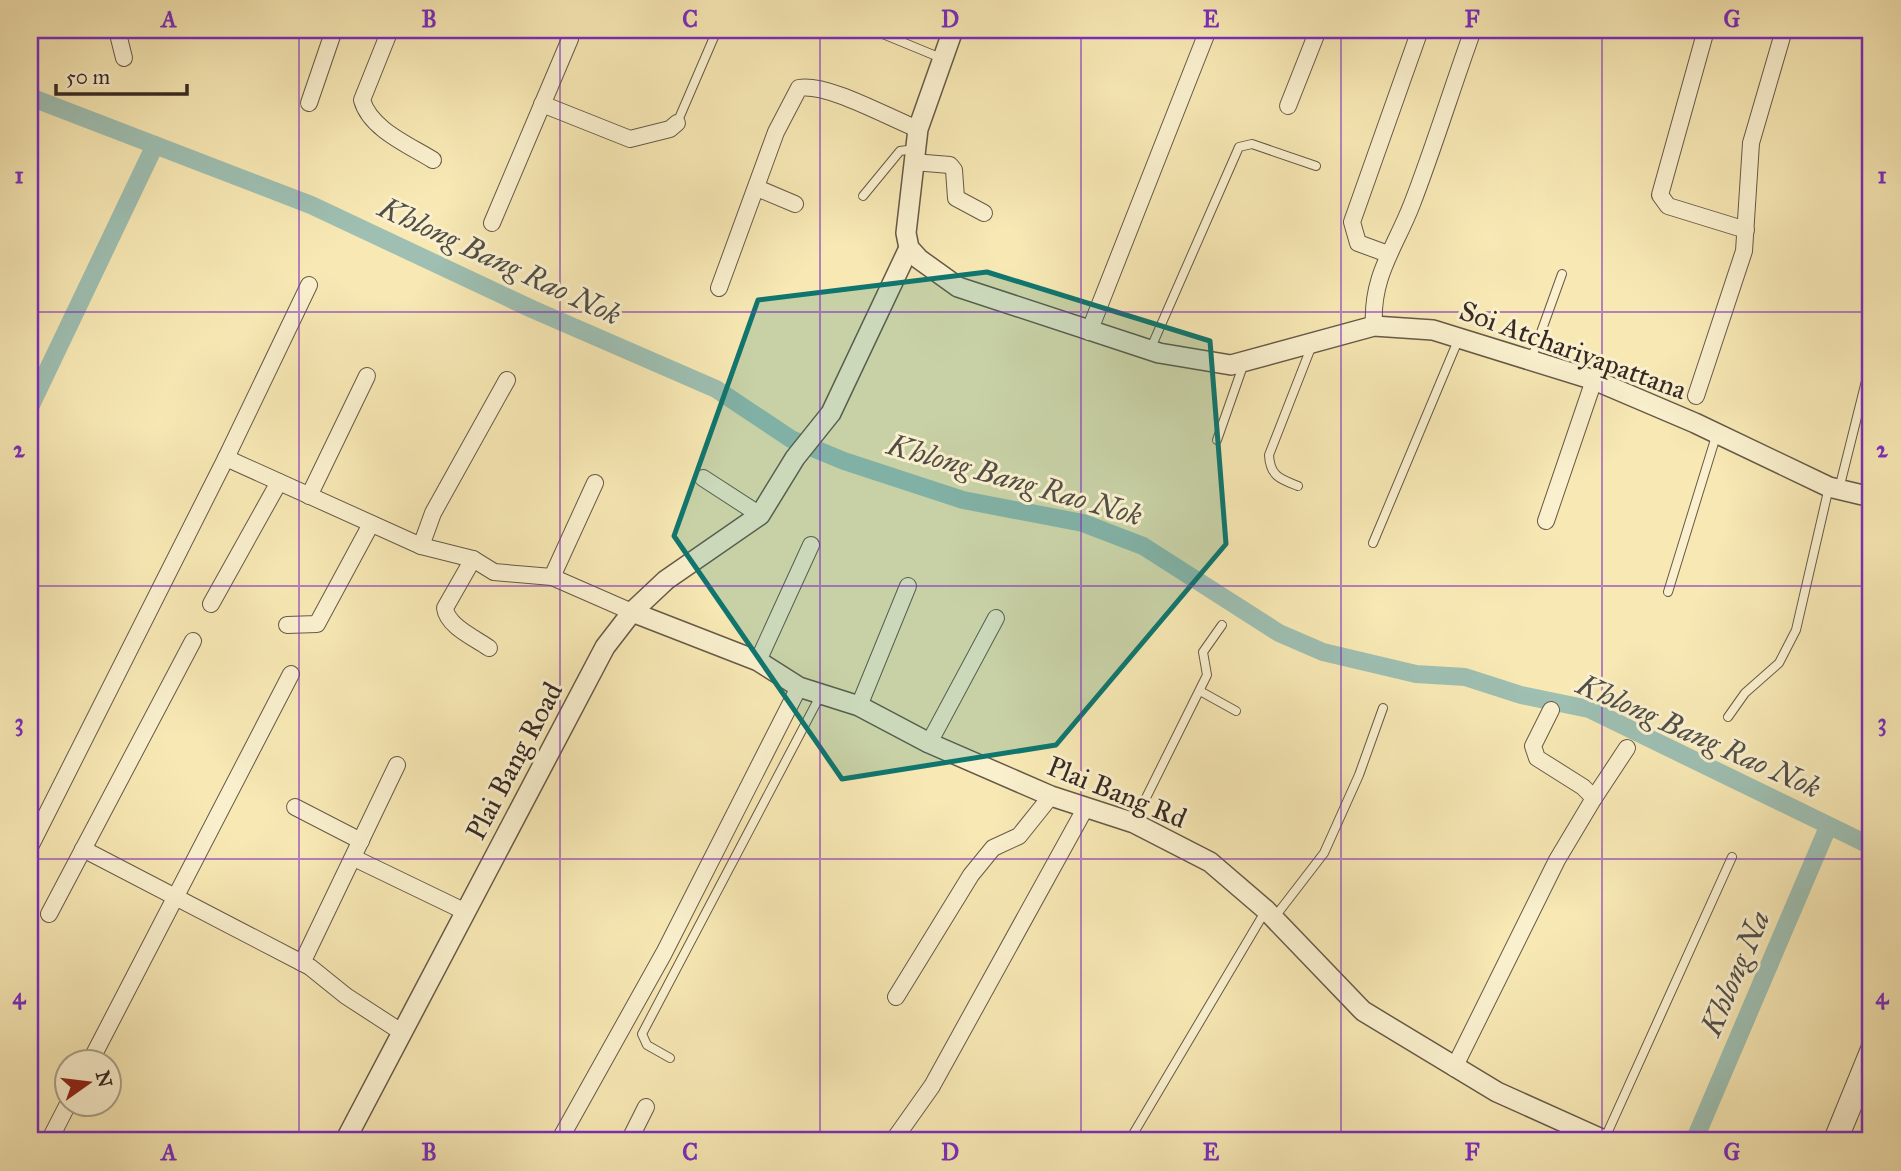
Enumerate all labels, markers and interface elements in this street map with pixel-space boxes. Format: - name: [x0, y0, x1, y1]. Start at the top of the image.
- text: A: [159, 5, 177, 33]
- text: B: [421, 5, 437, 33]
- text: C: [682, 5, 698, 33]
- text: D: [941, 5, 959, 33]
- text: E: [1203, 5, 1220, 33]
- text: F: [1464, 5, 1480, 33]
- text: G: [1724, 5, 1741, 33]
- scale bar: [56, 52, 187, 96]
- text: 50 m: [66, 64, 111, 90]
- text: 1: [14, 161, 24, 189]
- text: 1: [1877, 161, 1887, 189]
- water label: Khlong Bang Rao Nok: [371, 188, 627, 333]
- street label: Soi Atchariyapattana: [1455, 293, 1691, 407]
- water label: Khlong Bang Rao Nok: [882, 426, 1146, 534]
- text: 2: [13, 435, 25, 463]
- text: 2: [1876, 435, 1888, 463]
- water label: Khlong Bang Rao Nok: [1570, 665, 1826, 806]
- street label: Plai Bang Road: [458, 676, 570, 846]
- text: 3: [14, 708, 24, 737]
- text: 3: [1877, 708, 1887, 737]
- street label: Plai Bang Rd: [1042, 748, 1192, 836]
- water label: Khlong Na: [1692, 905, 1777, 1043]
- text: 4: [13, 982, 27, 1010]
- text: 4: [1876, 982, 1890, 1010]
- north arrow: [52, 1048, 122, 1118]
- text: N: [91, 1068, 117, 1090]
- text: A: [159, 1138, 177, 1166]
- text: B: [421, 1138, 437, 1166]
- text: C: [682, 1138, 698, 1166]
- text: D: [941, 1138, 959, 1166]
- text: E: [1203, 1138, 1220, 1166]
- text: F: [1464, 1138, 1480, 1166]
- text: G: [1724, 1138, 1741, 1166]

